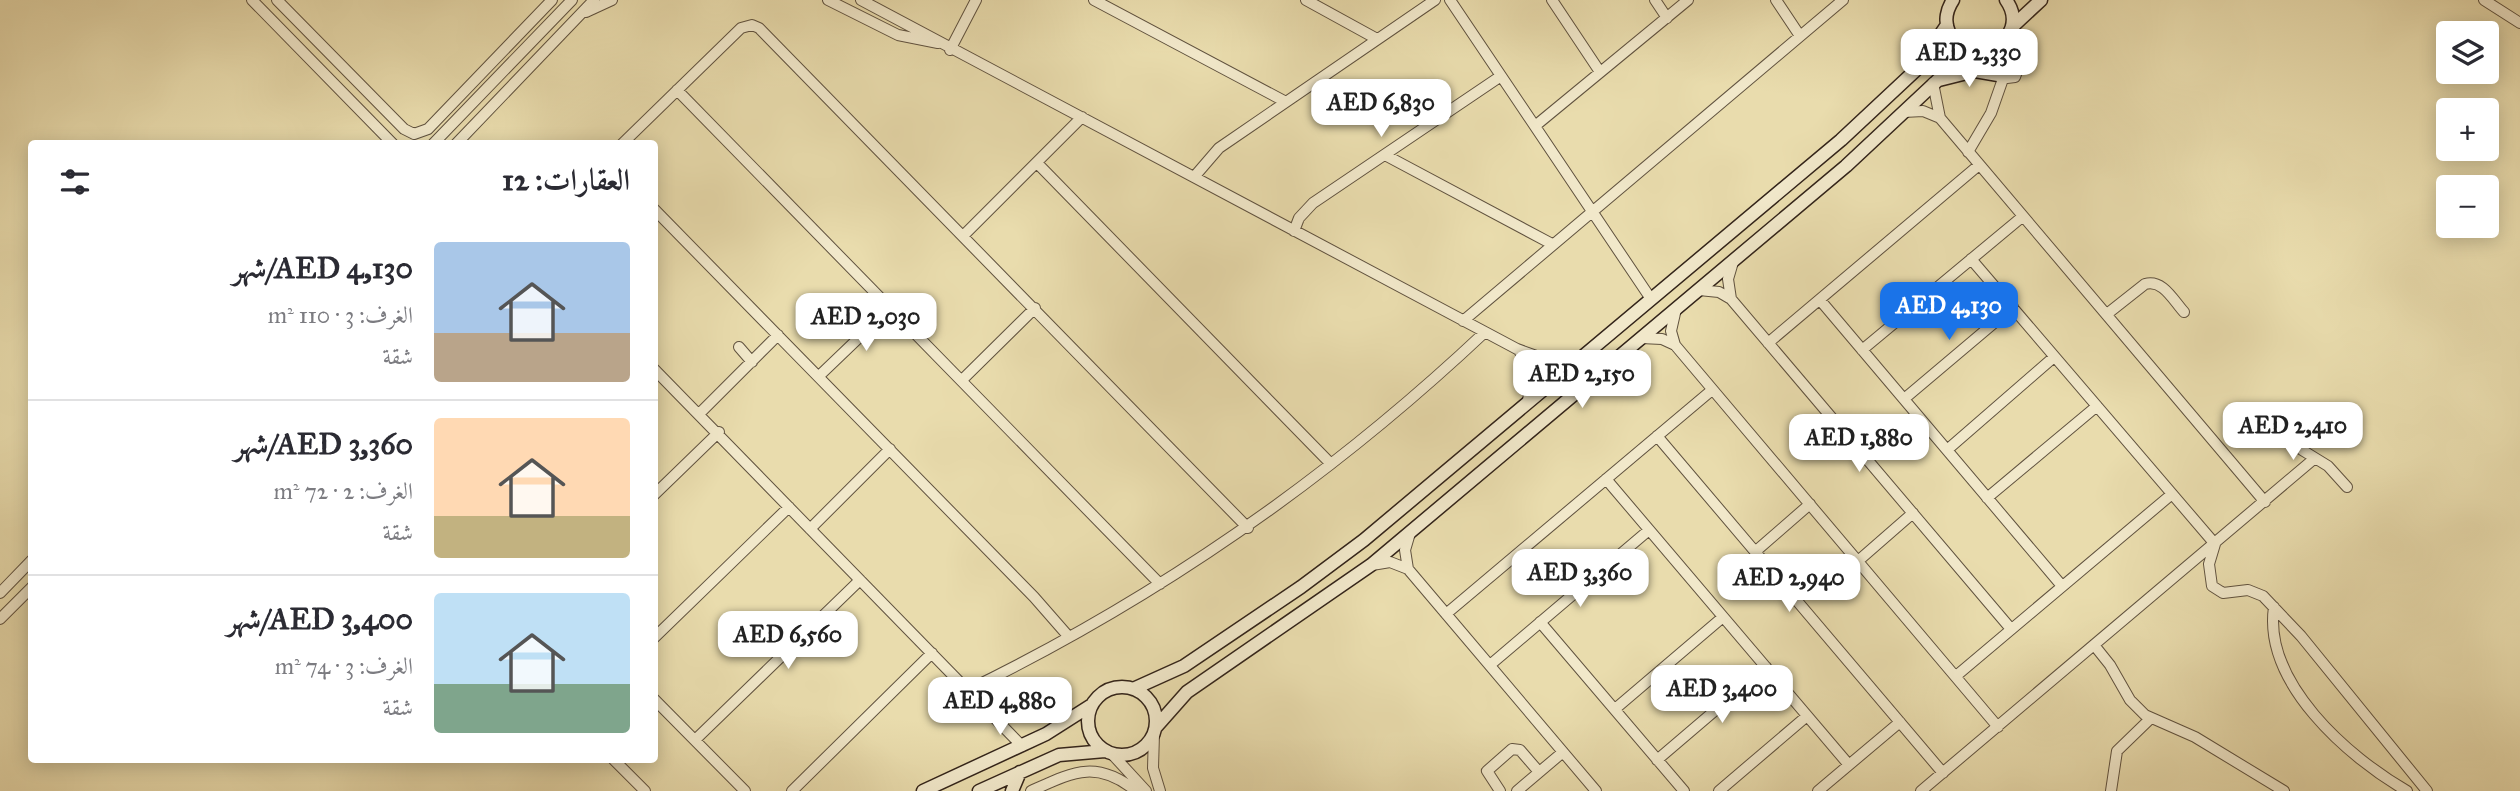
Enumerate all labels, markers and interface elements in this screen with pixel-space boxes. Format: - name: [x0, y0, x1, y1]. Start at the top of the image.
- map controls: [2436, 21, 2499, 238]
- button: layers: [2436, 21, 2499, 84]
- pin: AED 2,330: [1889, 29, 2049, 89]
- text: AED 2,330: [1917, 38, 2021, 66]
- pin: AED 6,830: [1301, 80, 1461, 139]
- text: AED 6,830: [1327, 88, 1435, 116]
- button: +: [2436, 98, 2499, 161]
- text: العقارات: 12: [502, 162, 630, 198]
- icon: filters: [56, 163, 94, 201]
- button: −: [2436, 175, 2499, 238]
- text: AED 4,130/شهر: [232, 250, 413, 286]
- icon: home: [490, 270, 574, 354]
- pin: AED 4,130: [1869, 282, 2029, 342]
- text: AED 4,130: [1896, 291, 2002, 319]
- pin: AED 2,030: [786, 294, 946, 353]
- text: الغرف: 3 · 110 m²: [268, 301, 413, 329]
- text: AED 2,030: [812, 302, 920, 330]
- text: شقة: [383, 342, 413, 370]
- pin: AED 2,150: [1502, 350, 1662, 410]
- text: AED 2,150: [1529, 359, 1635, 387]
- pin: AED 2,410: [2213, 402, 2373, 462]
- text: AED 2,410: [2239, 411, 2347, 439]
- pin: AED 1,880: [1779, 414, 1939, 474]
- text: AED 1,880: [1805, 423, 1913, 451]
- text: AED 3,360/شهر: [234, 426, 413, 462]
- icon: home: [490, 446, 574, 530]
- text: الغرف: 2 · 72 m²: [273, 477, 413, 505]
- text: شقة: [383, 518, 413, 546]
- pin: AED 3,360: [1500, 550, 1660, 609]
- pin: AED 2,940: [1709, 554, 1869, 614]
- text: AED 3,360: [1528, 558, 1632, 586]
- text: AED 2,940: [1733, 563, 1845, 591]
- text: AED 3,400/شهر: [227, 601, 413, 637]
- pin: AED 6,560: [708, 612, 868, 671]
- text: AED 6,560: [734, 620, 842, 648]
- icon: home: [490, 621, 574, 705]
- text: الغرف: 3 · 74 m²: [275, 652, 413, 680]
- pin: AED 3,400: [1642, 666, 1802, 725]
- text: AED 3,400: [1667, 674, 1777, 702]
- pin: AED 4,880: [920, 678, 1080, 737]
- text: AED 4,880: [944, 686, 1056, 714]
- text: شقة: [383, 693, 413, 721]

